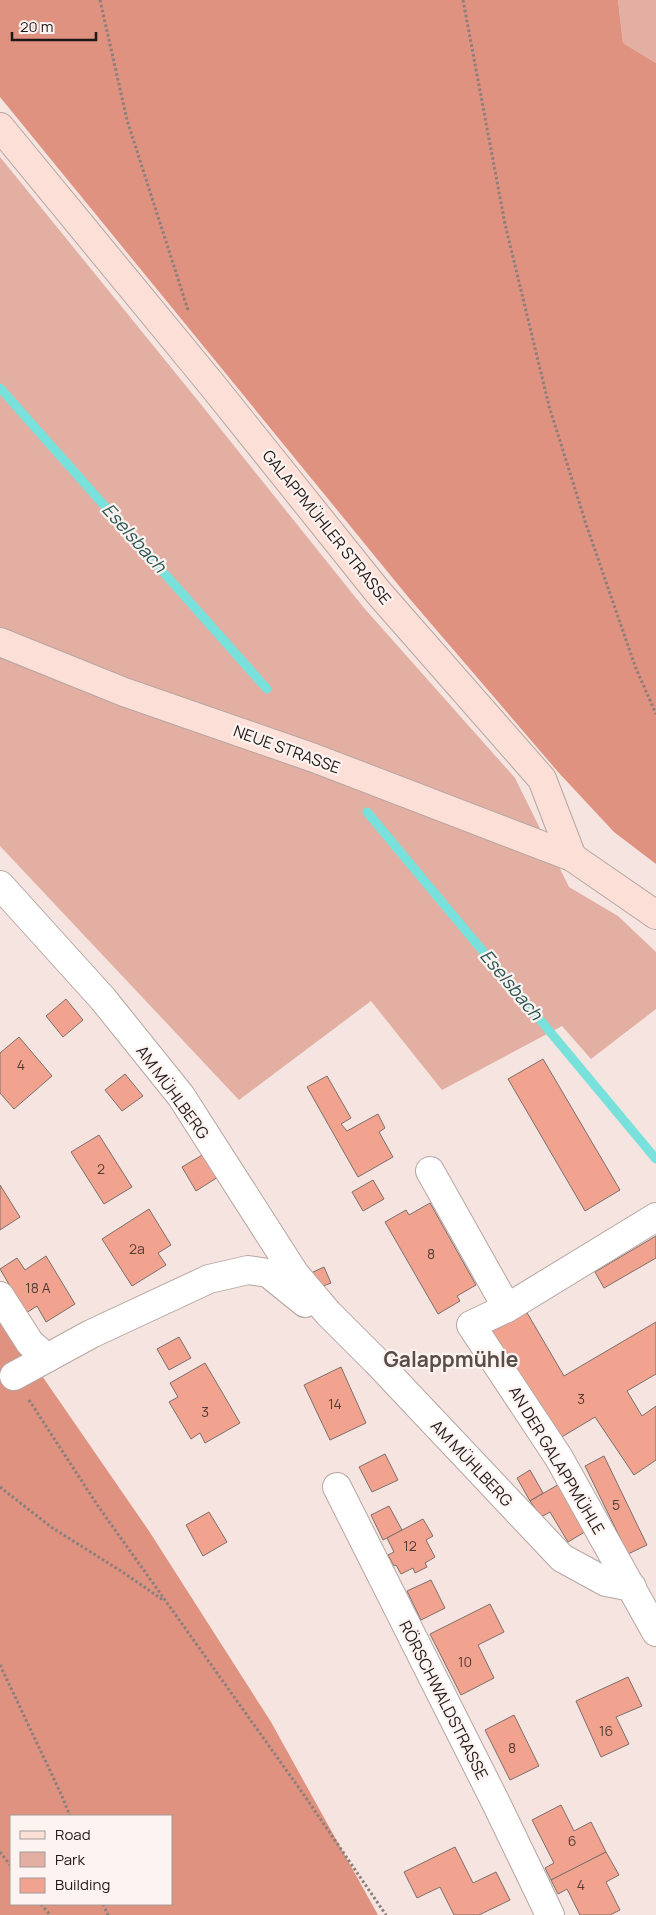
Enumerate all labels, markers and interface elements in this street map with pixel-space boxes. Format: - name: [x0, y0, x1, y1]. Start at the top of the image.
- scale bar: [12, 10, 96, 42]
- text: 20 m: [20, 16, 53, 37]
- street label: GALAPPMÜHLER STRASSE: [258, 445, 396, 609]
- water label: Eselsbach: [97, 498, 173, 578]
- street label: NEUE STRASSE: [231, 720, 343, 778]
- water label: Eselsbach: [475, 944, 549, 1026]
- street label: AM MÜHLBERG: [132, 1041, 214, 1143]
- house number: 4: [17, 1055, 25, 1074]
- house number: 2: [97, 1159, 105, 1178]
- house number: 2a: [129, 1239, 145, 1258]
- house number: 8: [427, 1244, 435, 1263]
- house number: 18 A: [25, 1278, 51, 1297]
- district label: Galappmühle: [383, 1345, 519, 1373]
- street label: AN DER GALAPPMÜHLE: [504, 1382, 610, 1538]
- house number: 3: [577, 1389, 585, 1408]
- house number: 14: [328, 1394, 342, 1413]
- house number: 3: [201, 1402, 209, 1421]
- street label: AM MÜHLBERG: [426, 1415, 518, 1511]
- house number: 5: [612, 1495, 620, 1514]
- house number: 12: [403, 1536, 417, 1555]
- street label: RÖRSCHWALDSTRASSE: [394, 1617, 494, 1783]
- house number: 10: [458, 1652, 472, 1671]
- house number: 16: [599, 1721, 613, 1740]
- house number: 8: [508, 1738, 516, 1757]
- legend: [10, 1815, 172, 1905]
- text: Road: [55, 1824, 91, 1845]
- house number: 6: [568, 1831, 576, 1850]
- text: Park: [55, 1849, 85, 1870]
- text: Building: [55, 1874, 110, 1895]
- house number: 4: [577, 1875, 585, 1894]

